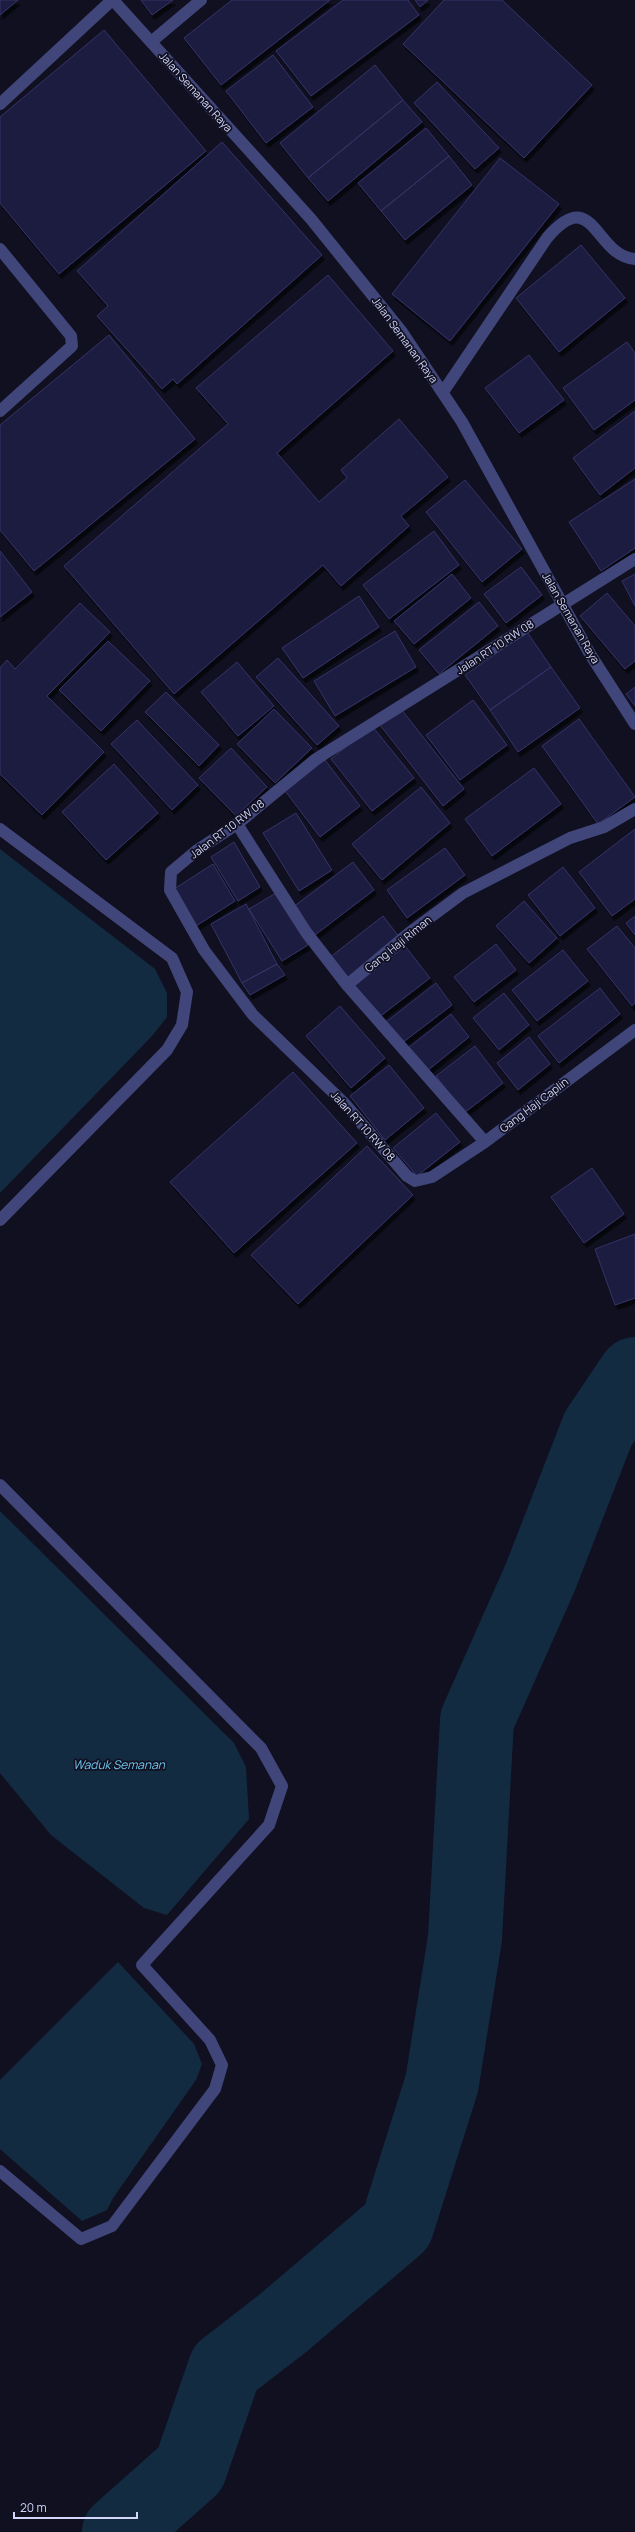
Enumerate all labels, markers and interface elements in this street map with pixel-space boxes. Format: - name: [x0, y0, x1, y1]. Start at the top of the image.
- street label: Jalan Semanan Raya: [156, 48, 236, 135]
- street label: Jalan Semanan Raya: [369, 294, 442, 386]
- street label: Jalan Semanan Raya: [539, 569, 604, 666]
- street label: Jalan RT 10 RW 08: [453, 616, 536, 677]
- street label: Jalan RT 10 RW 08: [186, 796, 267, 862]
- street label: Gang Haji Riman: [361, 912, 434, 975]
- street label: Gang Haji Caplin: [496, 1074, 571, 1135]
- street label: Jalan RT 10 RW 08: [328, 1087, 399, 1164]
- water label: Waduk Semanan: [73, 1756, 166, 1773]
- scale bar: [14, 2494, 137, 2520]
- text: 20 m: [20, 2499, 47, 2516]

